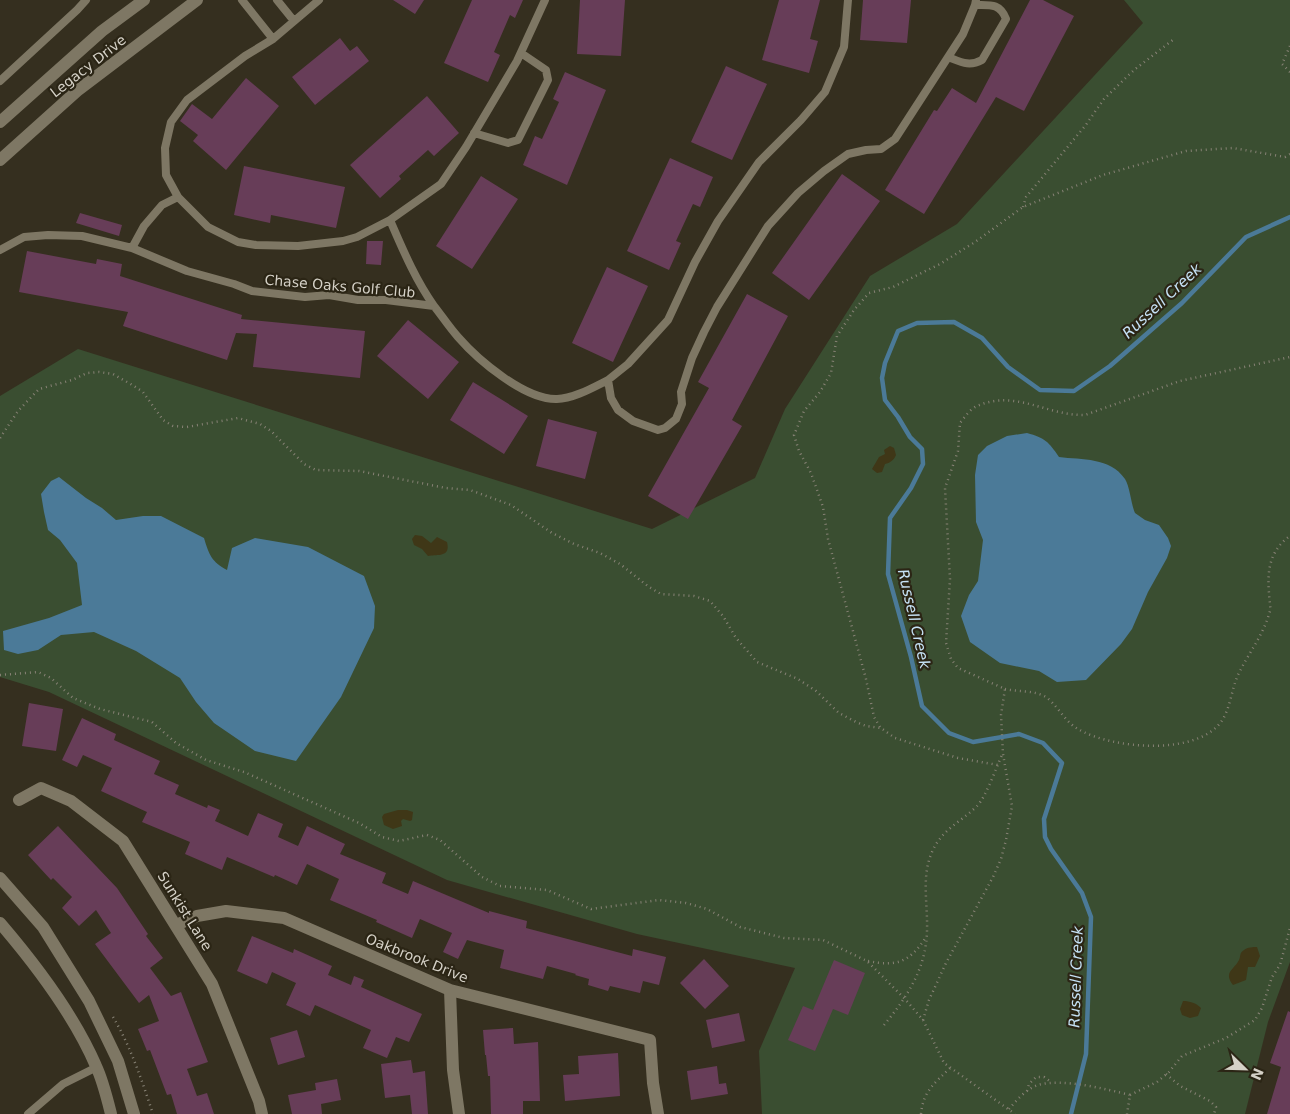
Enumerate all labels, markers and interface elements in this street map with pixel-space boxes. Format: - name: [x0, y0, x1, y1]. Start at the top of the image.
- street label: Legacy Drive: [47, 32, 129, 100]
- water label: Russell Creek: [1119, 259, 1206, 342]
- street label: Chase Oaks Golf Club: [264, 271, 416, 301]
- water label: Russell Creek: [894, 567, 934, 672]
- street label: Sunkist Lane: [154, 869, 216, 953]
- water label: Russell Creek: [1065, 925, 1087, 1028]
- street label: Oakbrook Drive: [363, 930, 471, 986]
- north arrow: [1220, 1044, 1270, 1094]
- text: N: [1247, 1066, 1267, 1083]

